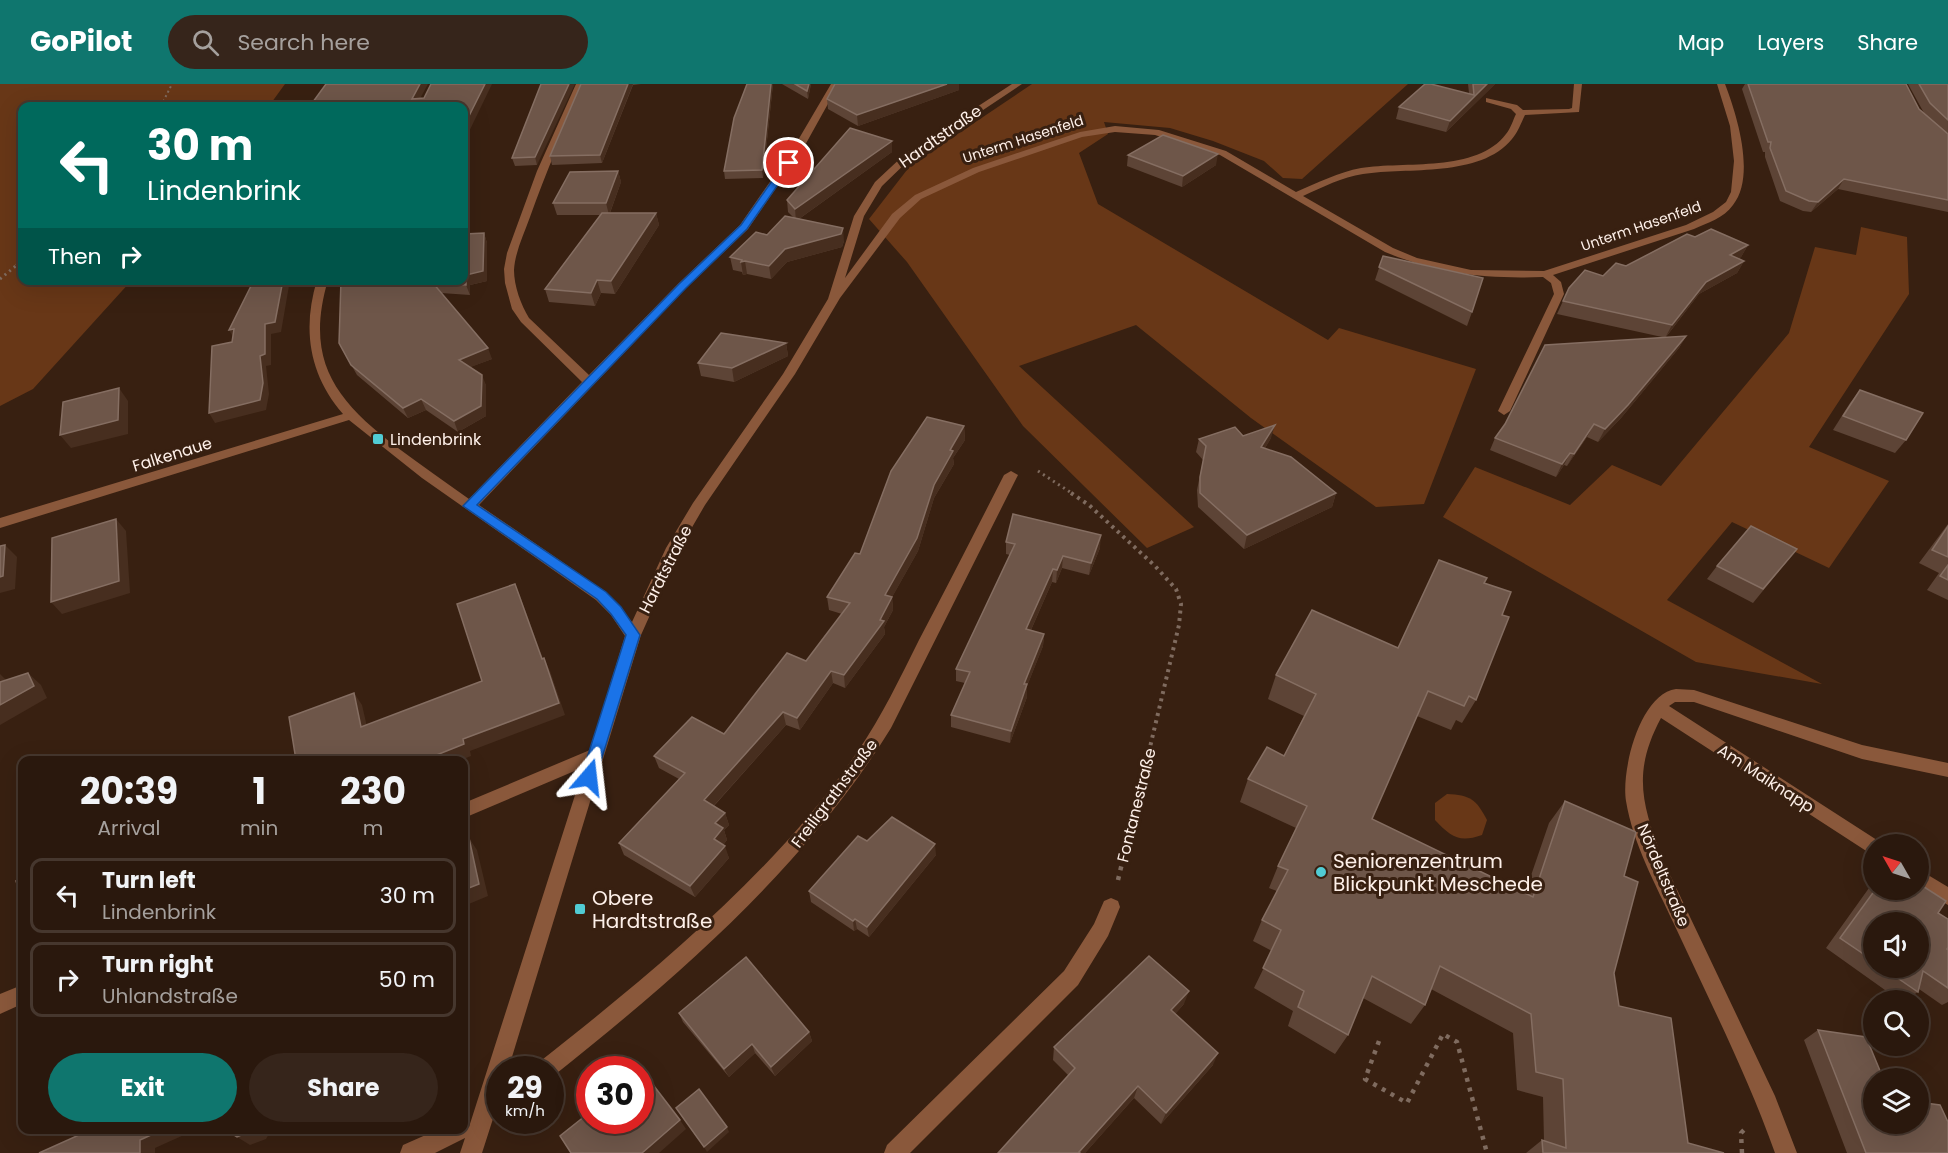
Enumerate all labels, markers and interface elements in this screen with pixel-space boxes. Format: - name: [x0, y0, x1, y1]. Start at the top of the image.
- search box: [168, 15, 588, 69]
- text: GoPilot: [30, 22, 132, 61]
- icon: search: [189, 26, 222, 59]
- text: Search here: [237, 27, 370, 58]
- text: Map: [1678, 28, 1724, 57]
- text: Layers: [1757, 28, 1824, 57]
- text: Share: [1857, 28, 1918, 57]
- street label: Hardtstraße: [894, 99, 986, 173]
- street label: Unterm Hasenfeld: [960, 110, 1086, 168]
- text: 30 m: [147, 116, 253, 175]
- icon: left: [48, 126, 126, 204]
- pin: [763, 137, 814, 188]
- icon: arrive: [772, 146, 805, 179]
- text: Lindenbrink: [147, 172, 301, 209]
- street label: Unterm Hasenfeld: [1578, 196, 1704, 256]
- icon: right: [114, 240, 147, 273]
- text: Then: [48, 241, 102, 272]
- place label: Lindenbrink: [390, 428, 482, 451]
- street label: Falkenaue: [129, 431, 215, 477]
- marker: Lindenbrink: [371, 432, 385, 446]
- street label: Hardtstraße: [633, 521, 698, 617]
- street label: Freiligrathstraße: [786, 734, 883, 853]
- street label: Am Maiknapp: [1713, 739, 1819, 818]
- position arrow: [557, 745, 621, 809]
- street label: Fontanestraße: [1111, 745, 1162, 865]
- text: 20:39: [80, 766, 178, 817]
- text: 1: [252, 766, 266, 817]
- text: 230: [340, 766, 406, 817]
- text: Arrival: [98, 814, 160, 842]
- text: min: [240, 814, 278, 842]
- text: m: [363, 814, 383, 842]
- street label: Nördeltstraße: [1632, 820, 1696, 930]
- north arrow: [1863, 834, 1929, 900]
- map controls: [1863, 834, 1929, 1134]
- place label: Seniorenzentrum Blickpunkt Meschede: [1333, 847, 1543, 898]
- text: Turn left: [102, 865, 196, 896]
- marker: Seniorenzentrum Blickpunkt Meschede: [1314, 865, 1328, 879]
- icon: left: [51, 879, 84, 912]
- text: 30 m: [380, 880, 435, 911]
- place label: Obere Hardtstraße: [592, 884, 712, 935]
- text: Lindenbrink: [102, 898, 216, 926]
- marker: Obere Hardtstraße: [573, 902, 587, 916]
- button: sound: [1863, 912, 1929, 978]
- text: Turn right: [102, 949, 213, 980]
- icon: right: [51, 963, 84, 996]
- text: 50 m: [379, 964, 435, 995]
- text: Uhlandstraße: [102, 982, 238, 1010]
- button: search: [1863, 990, 1929, 1056]
- button: Exit: [48, 1053, 237, 1122]
- button: Share: [249, 1053, 438, 1122]
- speed limit sign: 30: [576, 1056, 654, 1134]
- text: 29: [507, 1066, 543, 1109]
- button: layers: [1863, 1068, 1929, 1134]
- text: km/h: [505, 1100, 545, 1121]

